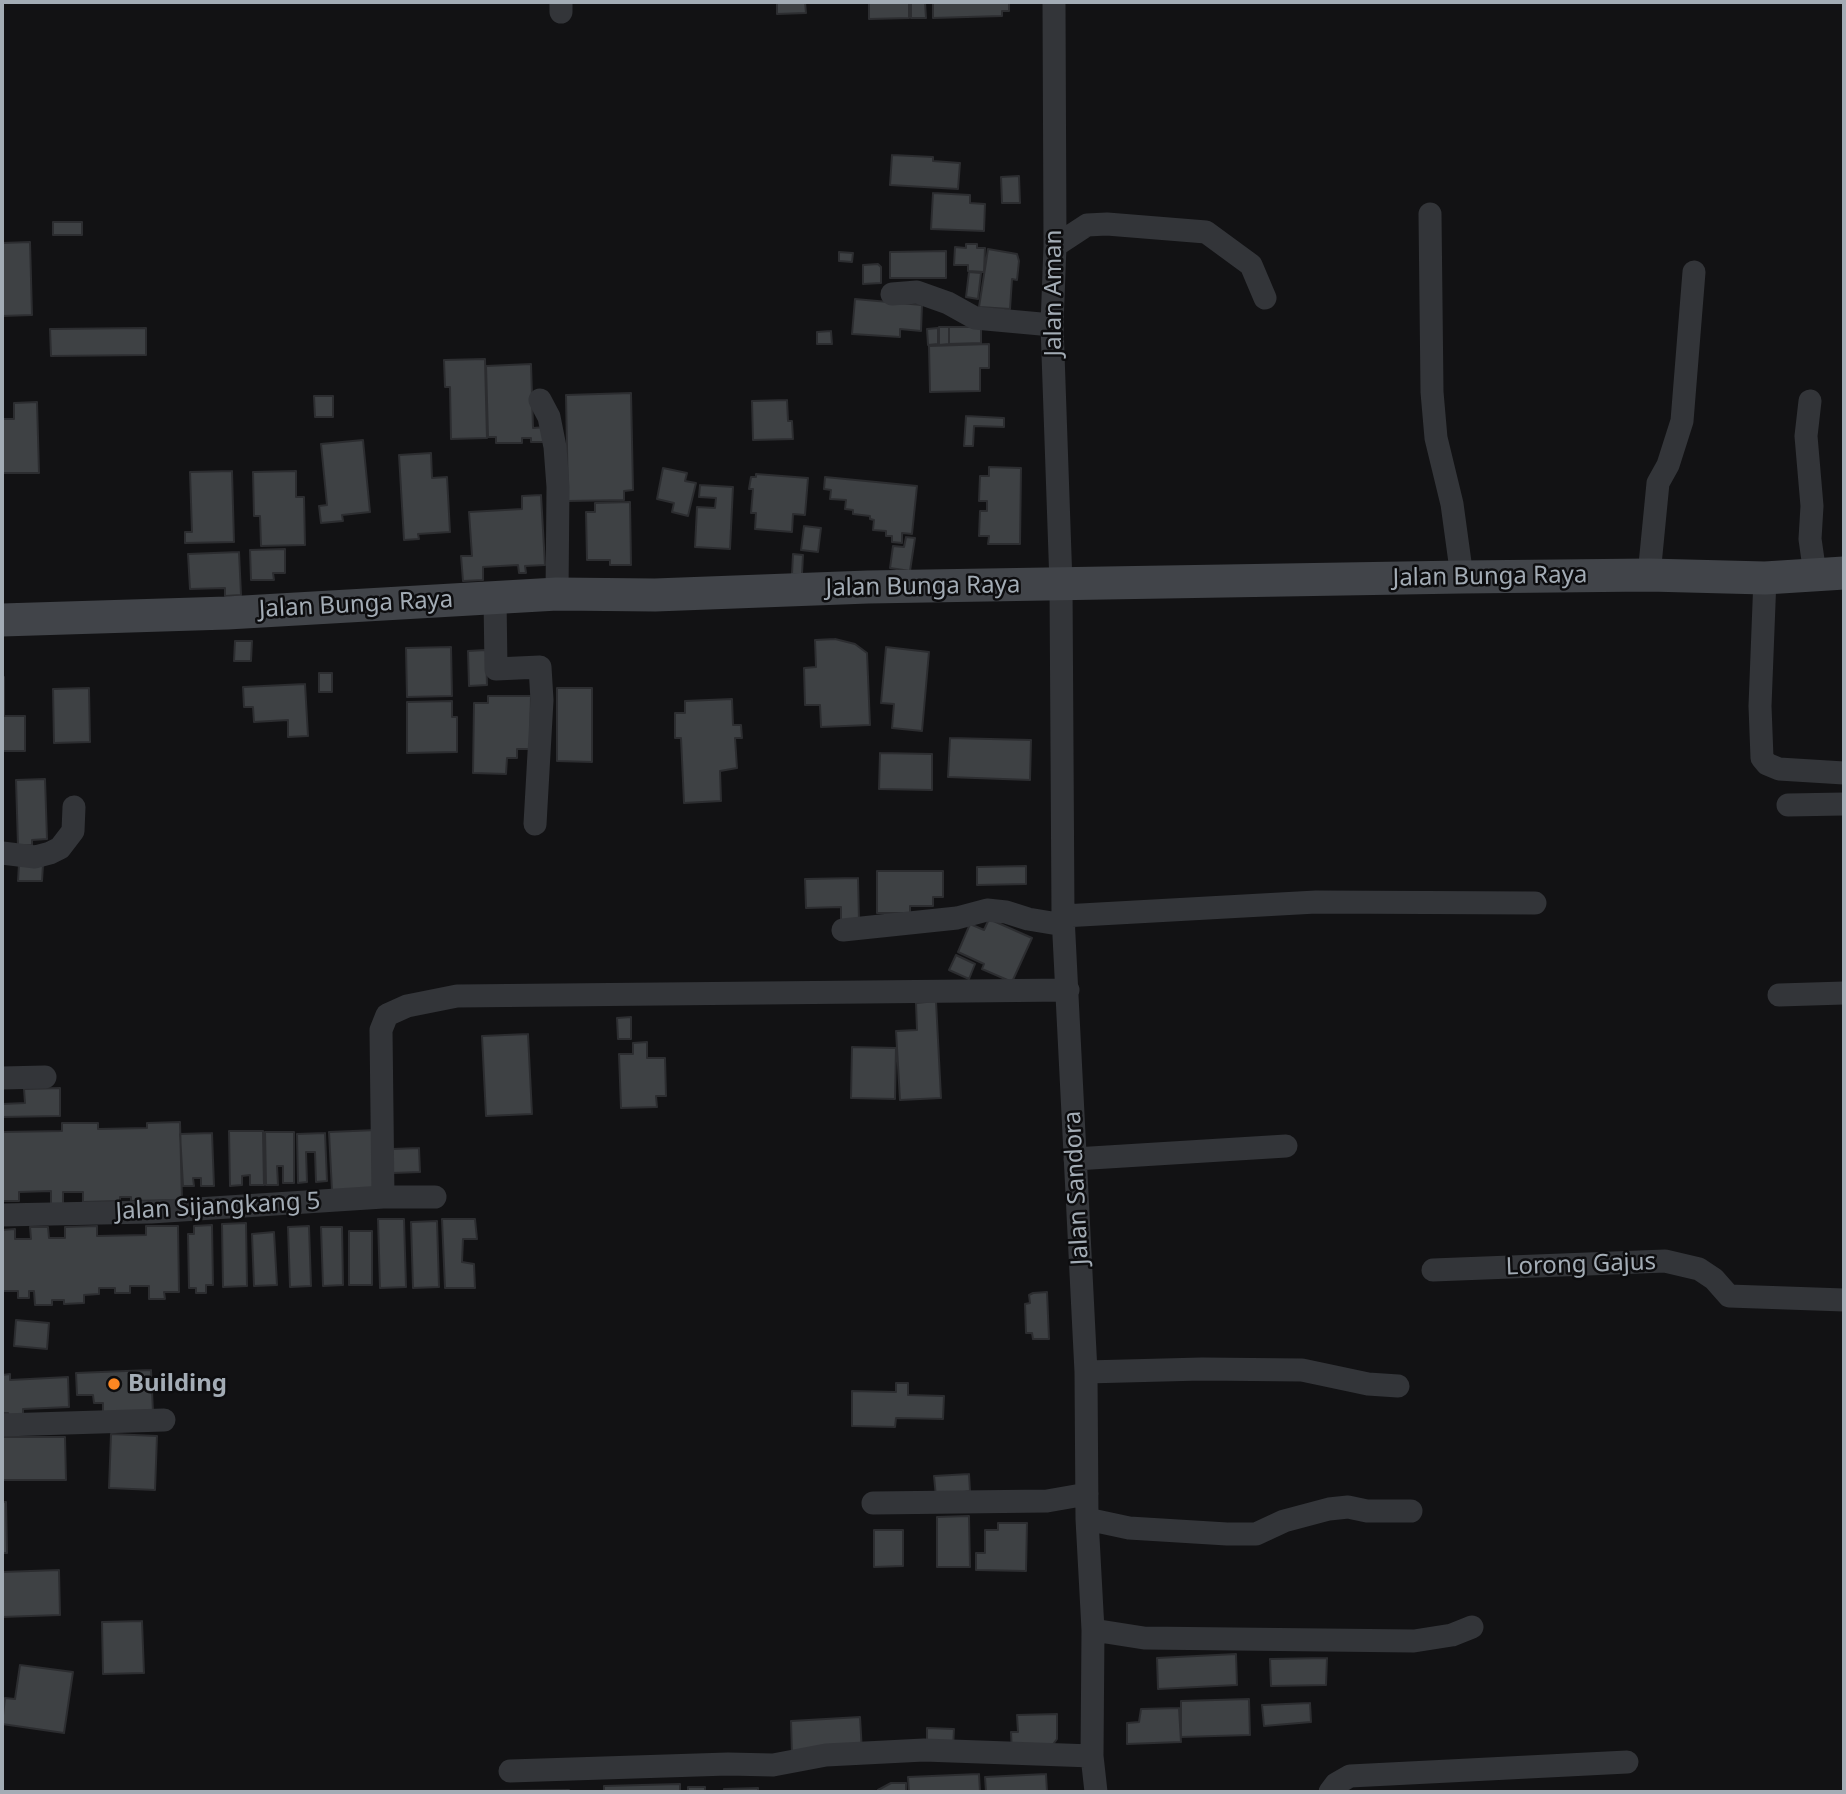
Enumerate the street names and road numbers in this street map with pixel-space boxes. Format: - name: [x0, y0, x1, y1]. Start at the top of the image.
- street label: Jalan Aman: [1040, 230, 1068, 356]
- street label: Jalan Bunga Raya: [1392, 561, 1588, 593]
- street label: Jalan Bunga Raya: [825, 571, 1021, 603]
- street label: Jalan Bunga Raya: [258, 586, 454, 624]
- street label: Jalan Sandora: [1059, 1110, 1095, 1266]
- street label: Jalan Sijangkang 5: [115, 1187, 321, 1227]
- street label: Lorong Gajus: [1505, 1248, 1657, 1282]

